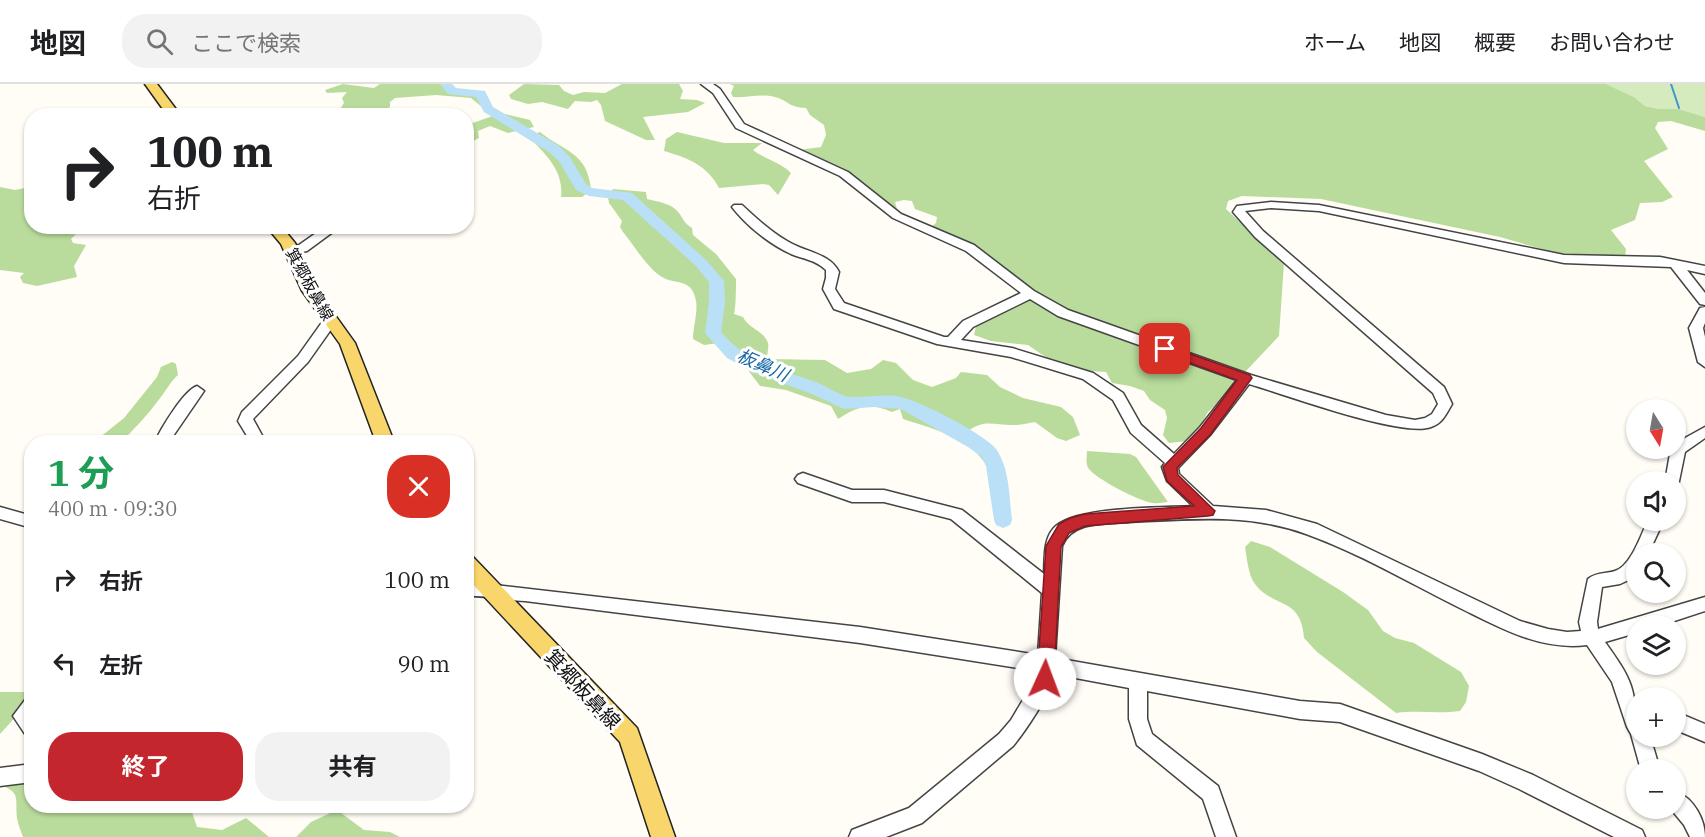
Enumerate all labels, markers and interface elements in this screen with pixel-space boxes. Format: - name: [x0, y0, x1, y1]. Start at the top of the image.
- search box: [122, 14, 542, 68]
- text: 地図: [30, 24, 86, 61]
- icon: search: [143, 25, 176, 58]
- text: ここで検索: [191, 28, 301, 57]
- text: ホーム: [1304, 28, 1366, 56]
- text: 地図: [1399, 28, 1441, 56]
- text: 概要: [1474, 28, 1516, 56]
- text: お問い合わせ: [1549, 28, 1675, 56]
- text: 100 m: [147, 124, 273, 179]
- icon: right: [48, 132, 126, 210]
- text: 右折: [147, 180, 201, 215]
- street label: 箕郷板鼻線: [282, 244, 338, 324]
- pin: [1139, 323, 1190, 374]
- icon: arrive: [1148, 332, 1181, 365]
- water label: 板鼻川: [734, 344, 794, 387]
- north arrow: [1626, 399, 1686, 459]
- map controls: [1626, 399, 1686, 819]
- text: 1 分: [48, 449, 114, 496]
- button: close: [387, 455, 450, 518]
- button: sound: [1626, 471, 1686, 531]
- text: 400 m · 09:30: [48, 495, 177, 522]
- button: search: [1626, 543, 1686, 603]
- icon: right: [48, 563, 81, 596]
- text: 100 m: [384, 565, 450, 594]
- text: 右折: [99, 566, 143, 595]
- button: layers: [1626, 615, 1686, 675]
- street label: 箕郷板鼻線: [539, 643, 627, 735]
- icon: left: [48, 647, 81, 680]
- position arrow: [1013, 647, 1077, 711]
- text: 90 m: [398, 649, 450, 678]
- text: 左折: [99, 650, 143, 679]
- button: +: [1626, 687, 1686, 747]
- button: 終了: [48, 732, 243, 801]
- button: 共有: [255, 732, 450, 801]
- button: −: [1626, 759, 1686, 819]

